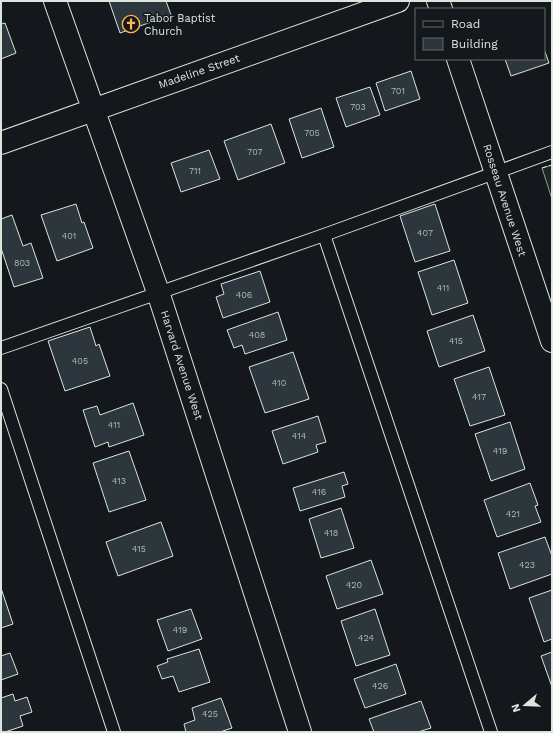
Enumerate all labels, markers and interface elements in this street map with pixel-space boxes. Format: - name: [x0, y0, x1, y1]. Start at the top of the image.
- legend: [415, 8, 545, 60]
- place label: Tabor Baptist Church: [144, 12, 216, 38]
- church icon: Tabor Baptist Church: [121, 14, 141, 34]
- text: Road: [451, 17, 480, 31]
- text: Building: [451, 37, 498, 51]
- street label: Madeline Street: [157, 51, 242, 91]
- house number: 701: [391, 86, 405, 96]
- house number: 703: [350, 102, 366, 112]
- house number: 705: [304, 128, 320, 138]
- street label: Rosseau Avenue West: [480, 142, 529, 258]
- house number: 707: [247, 147, 263, 157]
- house number: 711: [189, 166, 201, 176]
- house number: 407: [417, 228, 433, 238]
- house number: 401: [62, 231, 76, 241]
- house number: 803: [14, 258, 30, 268]
- house number: 411: [437, 283, 449, 293]
- house number: 406: [236, 290, 252, 300]
- street label: Harvard Avenue West: [158, 309, 206, 422]
- house number: 408: [249, 330, 265, 340]
- house number: 415: [449, 336, 463, 346]
- house number: 405: [72, 356, 88, 366]
- house number: 410: [272, 378, 287, 388]
- house number: 417: [472, 392, 486, 402]
- house number: 411: [108, 420, 120, 430]
- house number: 414: [292, 431, 307, 441]
- house number: 419: [493, 446, 507, 456]
- house number: 413: [112, 476, 126, 486]
- house number: 416: [312, 487, 326, 497]
- house number: 421: [506, 509, 520, 519]
- house number: 418: [324, 528, 338, 538]
- house number: 415: [132, 544, 146, 554]
- house number: 423: [519, 560, 535, 570]
- house number: 420: [346, 580, 363, 590]
- house number: 419: [173, 625, 187, 635]
- house number: 424: [358, 633, 374, 643]
- house number: 426: [372, 681, 388, 691]
- north arrow: [505, 685, 545, 725]
- text: N: [509, 702, 523, 714]
- house number: 425: [202, 709, 218, 719]

